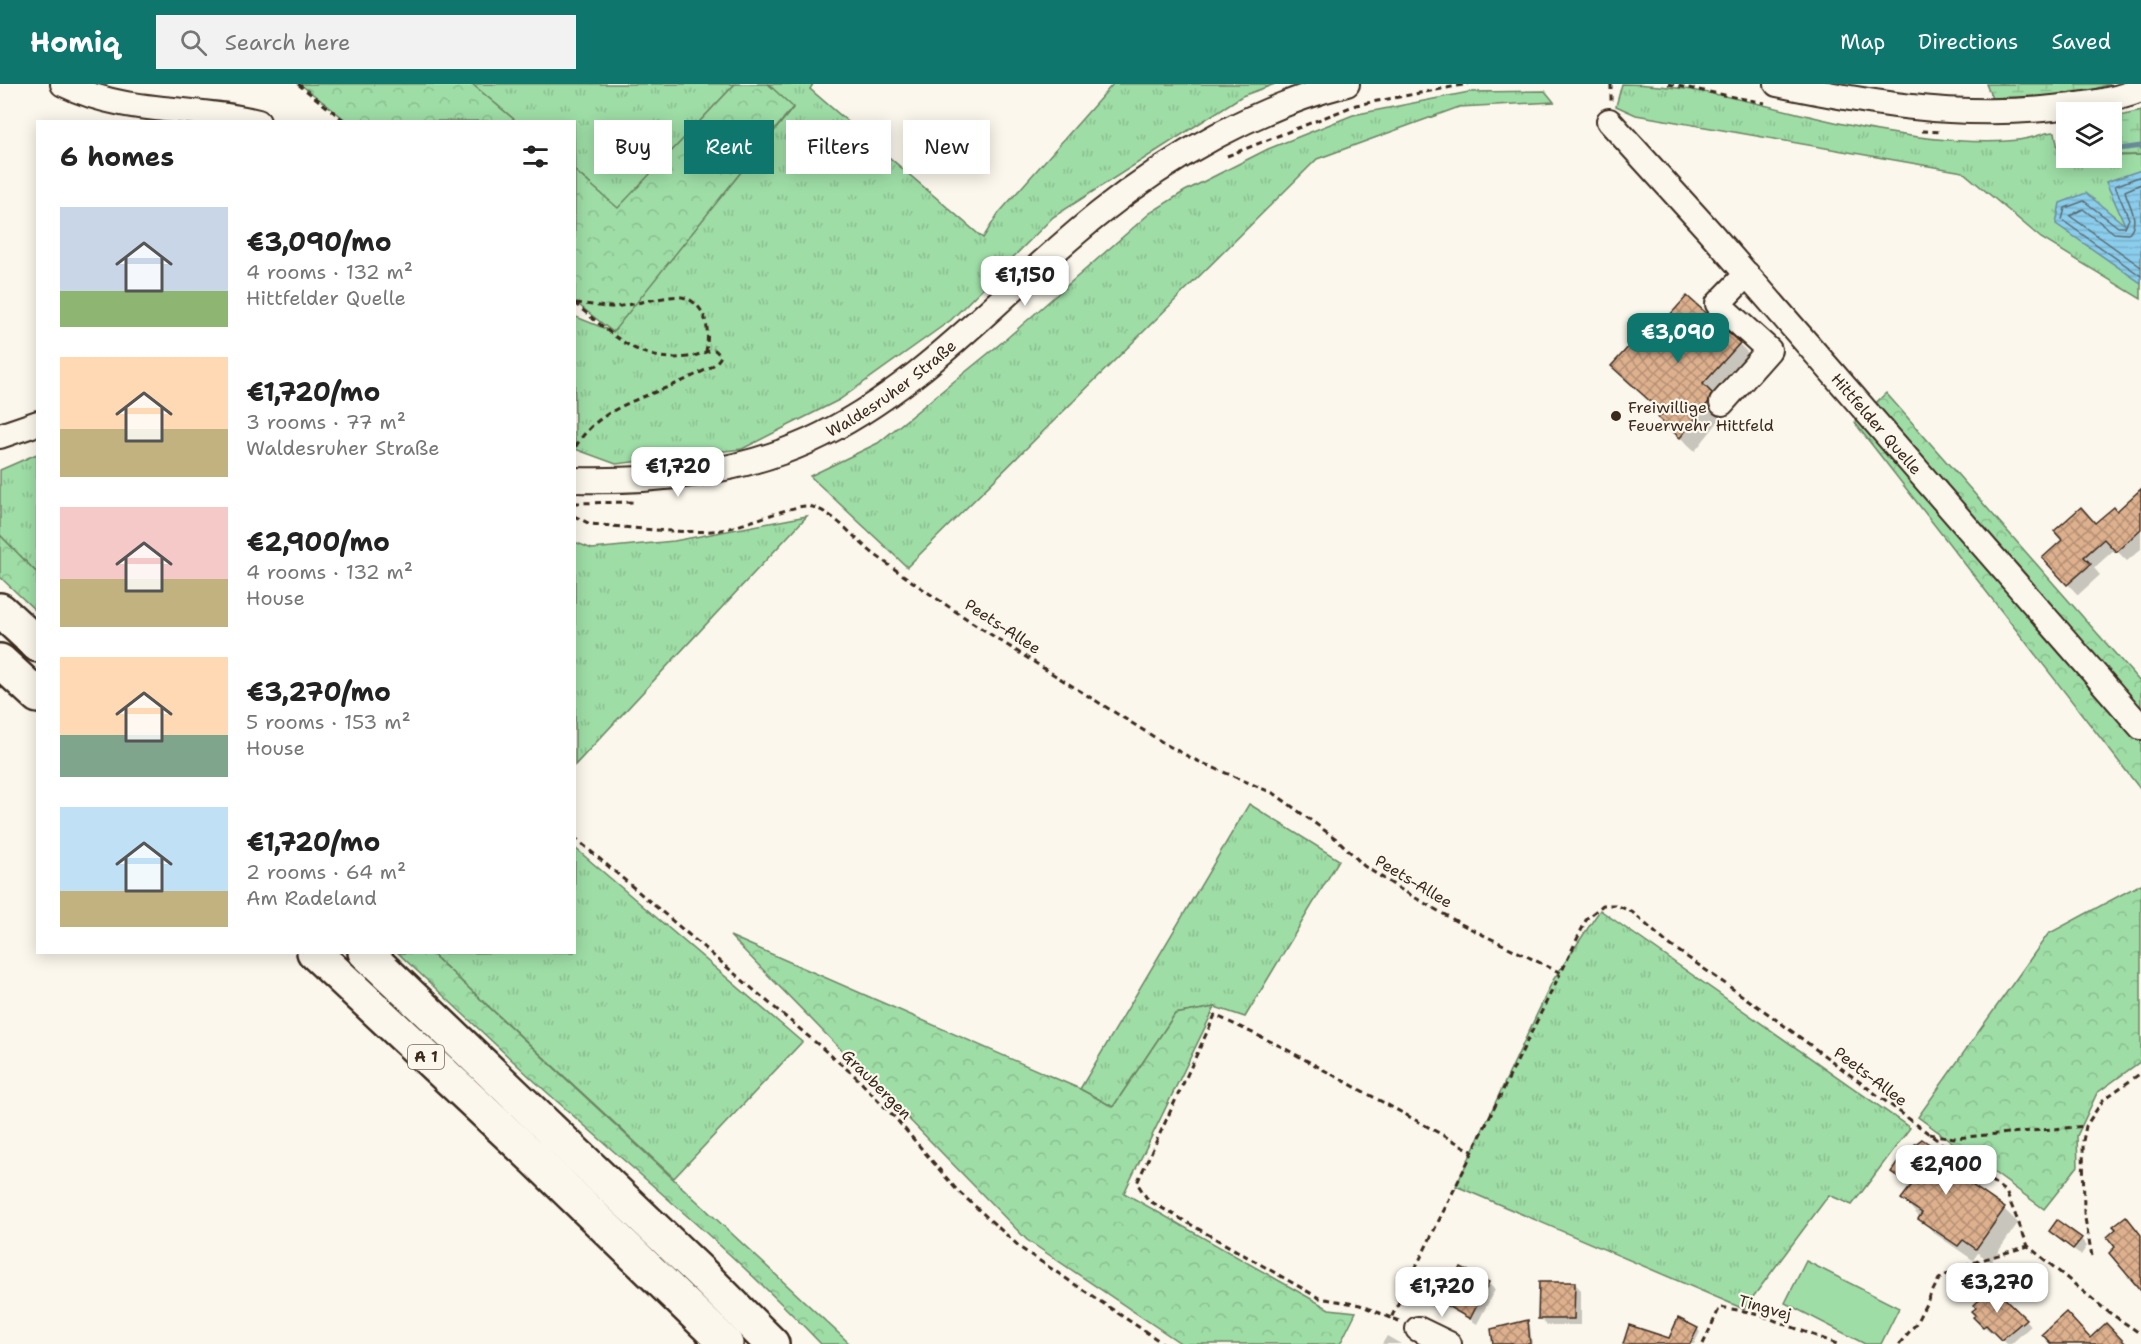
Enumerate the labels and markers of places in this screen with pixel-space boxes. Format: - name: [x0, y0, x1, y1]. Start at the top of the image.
- pin: €1,150: [976, 256, 1074, 307]
- pin: €3,090: [1629, 313, 1727, 364]
- place label: Freiwillige Feuerwehr Hittfeld: [1628, 397, 1774, 436]
- marker: Freiwillige Feuerwehr Hittfeld: [1609, 409, 1623, 423]
- pin: €1,720: [629, 447, 727, 498]
- pin: €2,900: [1897, 1145, 1995, 1196]
- pin: €3,270: [1948, 1263, 2046, 1314]
- pin: €1,720: [1393, 1267, 1491, 1318]

